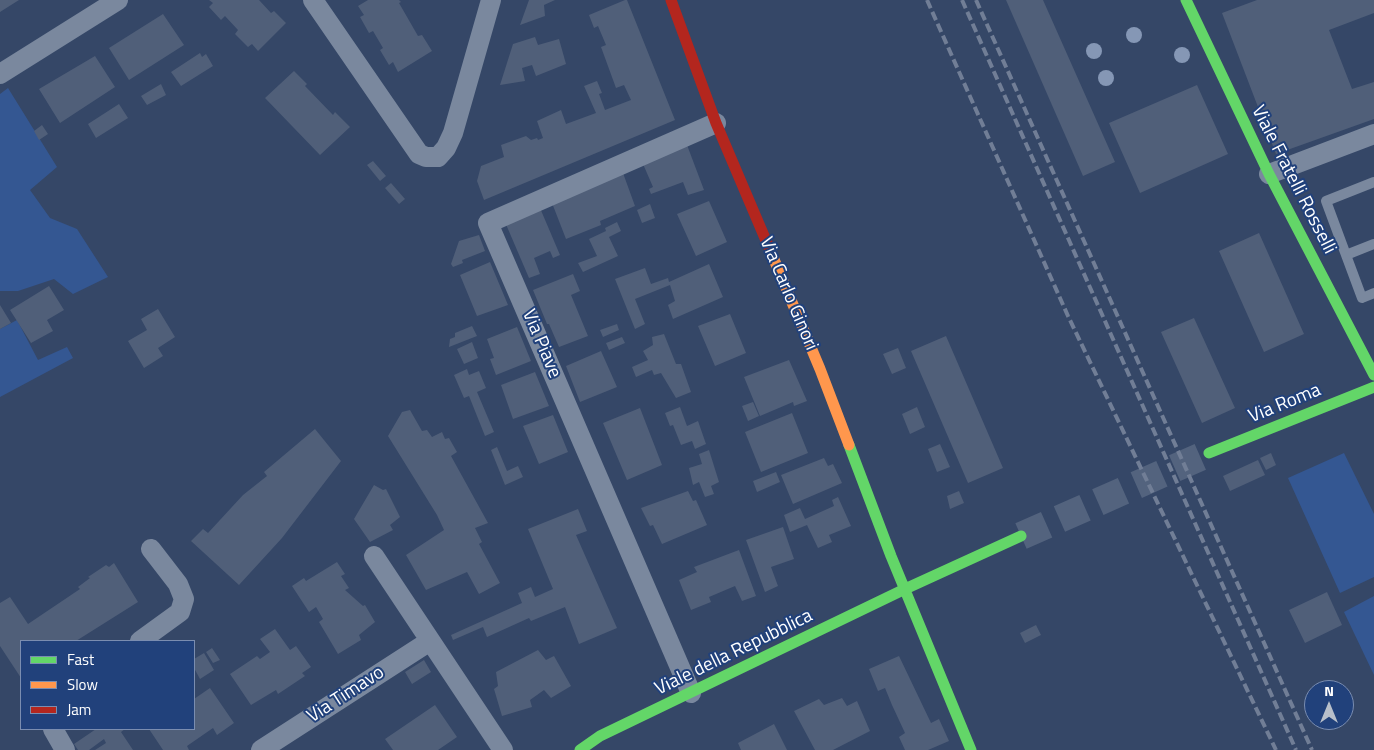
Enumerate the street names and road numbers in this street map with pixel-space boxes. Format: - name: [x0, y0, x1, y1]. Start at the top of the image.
- street label: Viale Fratelli Rosselli: [1246, 102, 1340, 258]
- street label: Via Carlo Ginori: [754, 234, 822, 354]
- street label: Via Piave: [516, 306, 566, 382]
- street label: Via Roma: [1246, 379, 1324, 429]
- street label: Viale della Repubblica: [651, 605, 817, 701]
- street label: Via Timavo: [303, 662, 389, 728]

